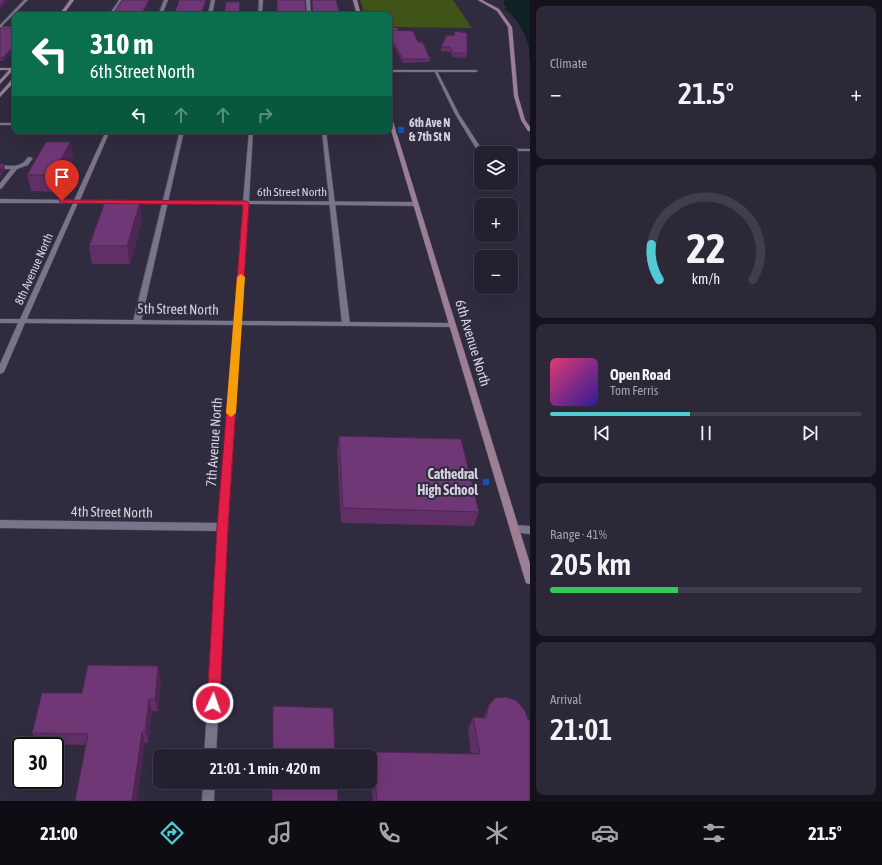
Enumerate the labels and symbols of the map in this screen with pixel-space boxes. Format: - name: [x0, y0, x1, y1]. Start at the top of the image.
- place label: 6th Ave N & 7th St N: [409, 116, 451, 144]
- marker: 6th Ave N & 7th St N: [396, 125, 406, 135]
- pin: [45, 160, 79, 201]
- street label: 6th Street North: [257, 185, 327, 199]
- street label: 8th Avenue North: [12, 231, 56, 307]
- street label: 6th Avenue North: [452, 298, 494, 388]
- street label: 5th Street North: [137, 300, 219, 318]
- street label: 7th Avenue North: [203, 397, 225, 487]
- place label: Cathedral High School: [417, 466, 478, 498]
- marker: Cathedral High School: [481, 477, 491, 487]
- street label: 4th Street North: [71, 503, 153, 521]
- position arrow: [192, 682, 234, 724]
- speed limit sign: 30: [12, 737, 64, 789]

